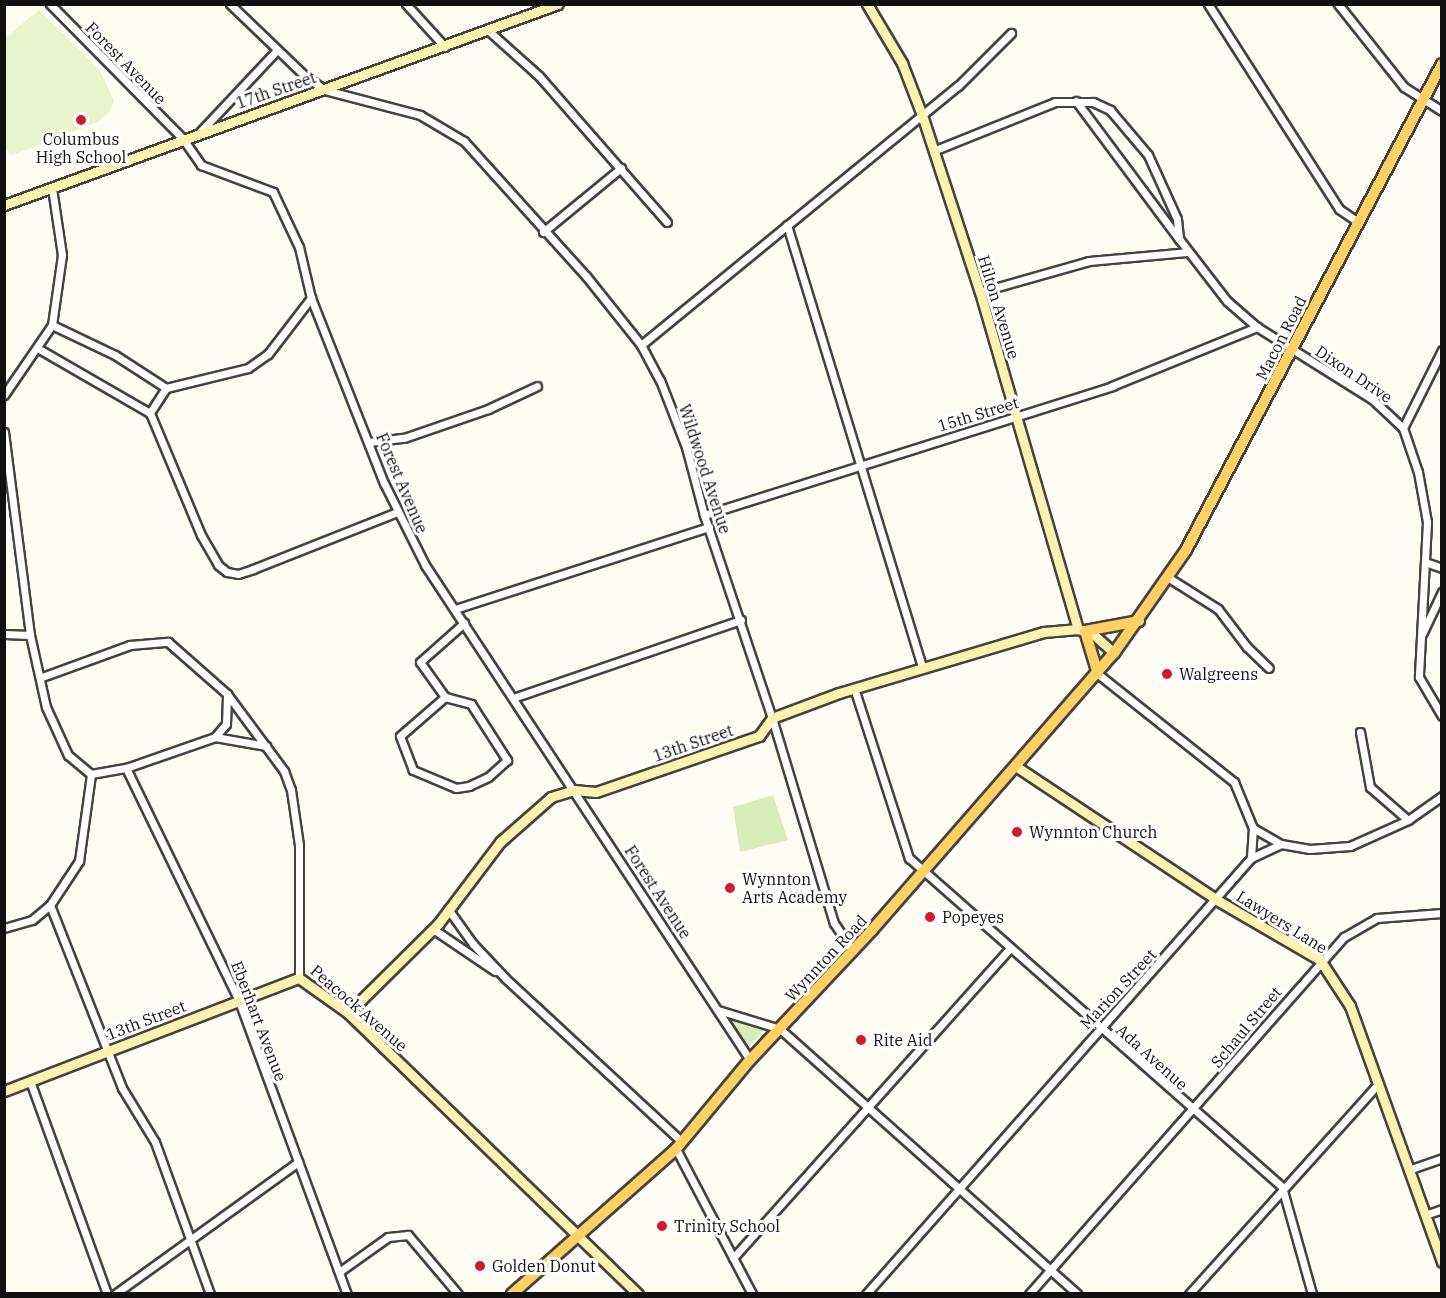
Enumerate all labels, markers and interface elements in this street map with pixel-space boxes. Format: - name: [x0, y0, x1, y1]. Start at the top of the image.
- street label: Forest Avenue: [82, 18, 170, 108]
- street label: 17th Street: [233, 67, 319, 113]
- marker: Columbus High School: [74, 113, 88, 127]
- place label: Columbus High School: [36, 129, 126, 167]
- street label: Hilton Avenue: [974, 253, 1024, 361]
- street label: Macon Road: [1252, 293, 1310, 383]
- street label: Dixon Drive: [1312, 341, 1396, 407]
- street label: 15th Street: [935, 393, 1021, 435]
- street label: Wildwood Avenue: [675, 402, 735, 536]
- street label: Forest Avenue: [372, 430, 432, 536]
- place label: Walgreens: [1179, 664, 1258, 684]
- marker: Walgreens: [1160, 667, 1174, 681]
- street label: 13th Street: [650, 720, 736, 766]
- place label: Wynnton Church: [1029, 822, 1158, 842]
- marker: Wynnton Church: [1010, 825, 1024, 839]
- street label: Forest Avenue: [621, 842, 695, 942]
- place label: Wynnton Arts Academy: [742, 869, 847, 907]
- marker: Wynnton Arts Academy: [723, 881, 737, 895]
- street label: Lawyers Lane: [1233, 886, 1331, 958]
- place label: Popeyes: [942, 907, 1004, 927]
- marker: Popeyes: [923, 910, 937, 924]
- street label: Wynnton Road: [781, 911, 871, 1005]
- street label: Marion Street: [1076, 945, 1160, 1033]
- street label: Eberhart Avenue: [227, 958, 291, 1084]
- street label: Peacock Avenue: [307, 961, 411, 1055]
- street label: Schaul Street: [1207, 983, 1285, 1071]
- street label: 13th Street: [104, 996, 188, 1044]
- street label: Ada Avenue: [1112, 1020, 1192, 1094]
- place label: Rite Aid: [873, 1030, 932, 1050]
- marker: Rite Aid: [854, 1033, 868, 1047]
- place label: Trinity School: [674, 1216, 780, 1236]
- marker: Trinity School: [655, 1219, 669, 1233]
- place label: Golden Donut: [492, 1256, 596, 1276]
- marker: Golden Donut: [473, 1259, 487, 1273]

